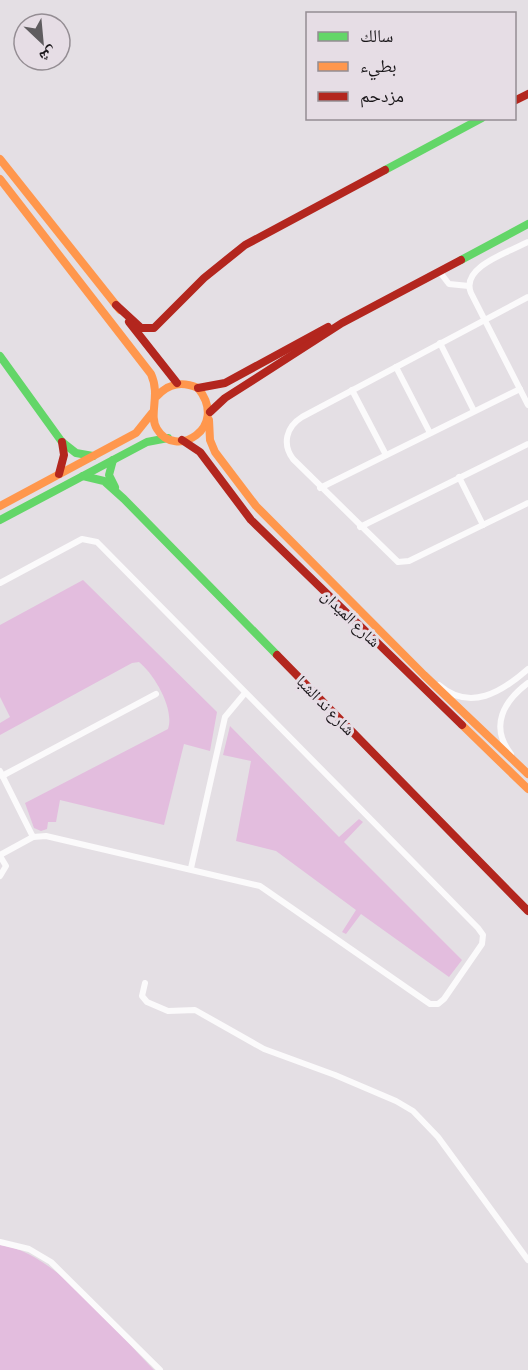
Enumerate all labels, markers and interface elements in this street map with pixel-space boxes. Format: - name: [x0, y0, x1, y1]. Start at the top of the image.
- north arrow: [12, 12, 72, 72]
- legend: [306, 12, 516, 120]
- text: سالك: [360, 24, 393, 47]
- text: ش: [37, 43, 61, 68]
- text: بطيء: [360, 54, 397, 81]
- text: مزدحم: [360, 84, 404, 108]
- street label: شارع الميدان: [317, 585, 385, 652]
- street label: شارع ند الشبا: [292, 671, 359, 740]

